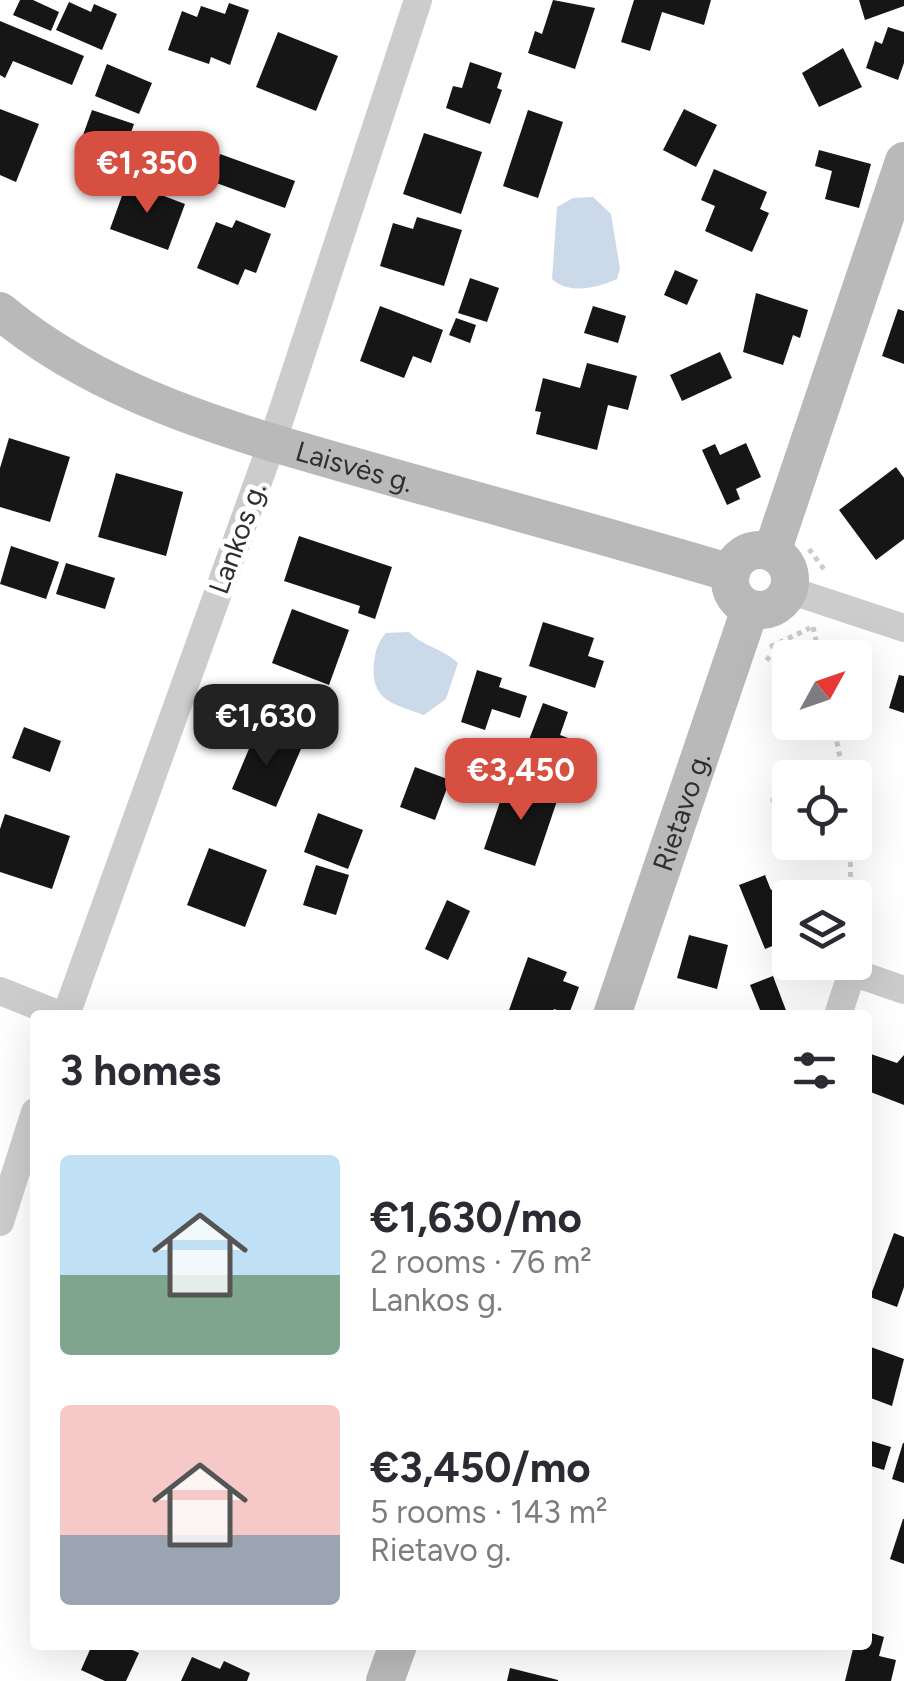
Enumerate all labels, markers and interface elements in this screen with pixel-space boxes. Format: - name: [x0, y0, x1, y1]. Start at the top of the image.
- pin: €1,350: [66, 131, 228, 216]
- text: €1,350: [96, 144, 198, 182]
- street label: Laisvės g.: [292, 434, 417, 499]
- street label: Lankos g.: [201, 478, 273, 598]
- north arrow: [772, 640, 872, 740]
- map controls: [772, 640, 872, 980]
- pin: €1,630: [185, 684, 347, 769]
- text: €1,630: [215, 697, 317, 735]
- pin: €3,450: [440, 738, 602, 823]
- street label: Rietavo g.: [645, 747, 717, 875]
- text: €3,450: [467, 751, 575, 789]
- button: locate: [772, 760, 872, 860]
- button: layers: [772, 880, 872, 980]
- icon: filters: [787, 1043, 842, 1098]
- text: 3 homes: [60, 1045, 221, 1096]
- text: €1,630/mo: [370, 1192, 582, 1243]
- icon: home: [140, 1195, 260, 1315]
- text: 2 rooms · 76 m²: [370, 1243, 592, 1281]
- text: Lankos g.: [370, 1281, 503, 1319]
- text: €3,450/mo: [370, 1442, 591, 1493]
- icon: home: [140, 1445, 260, 1565]
- text: 5 rooms · 143 m²: [370, 1493, 608, 1531]
- text: Rietavo g.: [370, 1531, 511, 1569]

